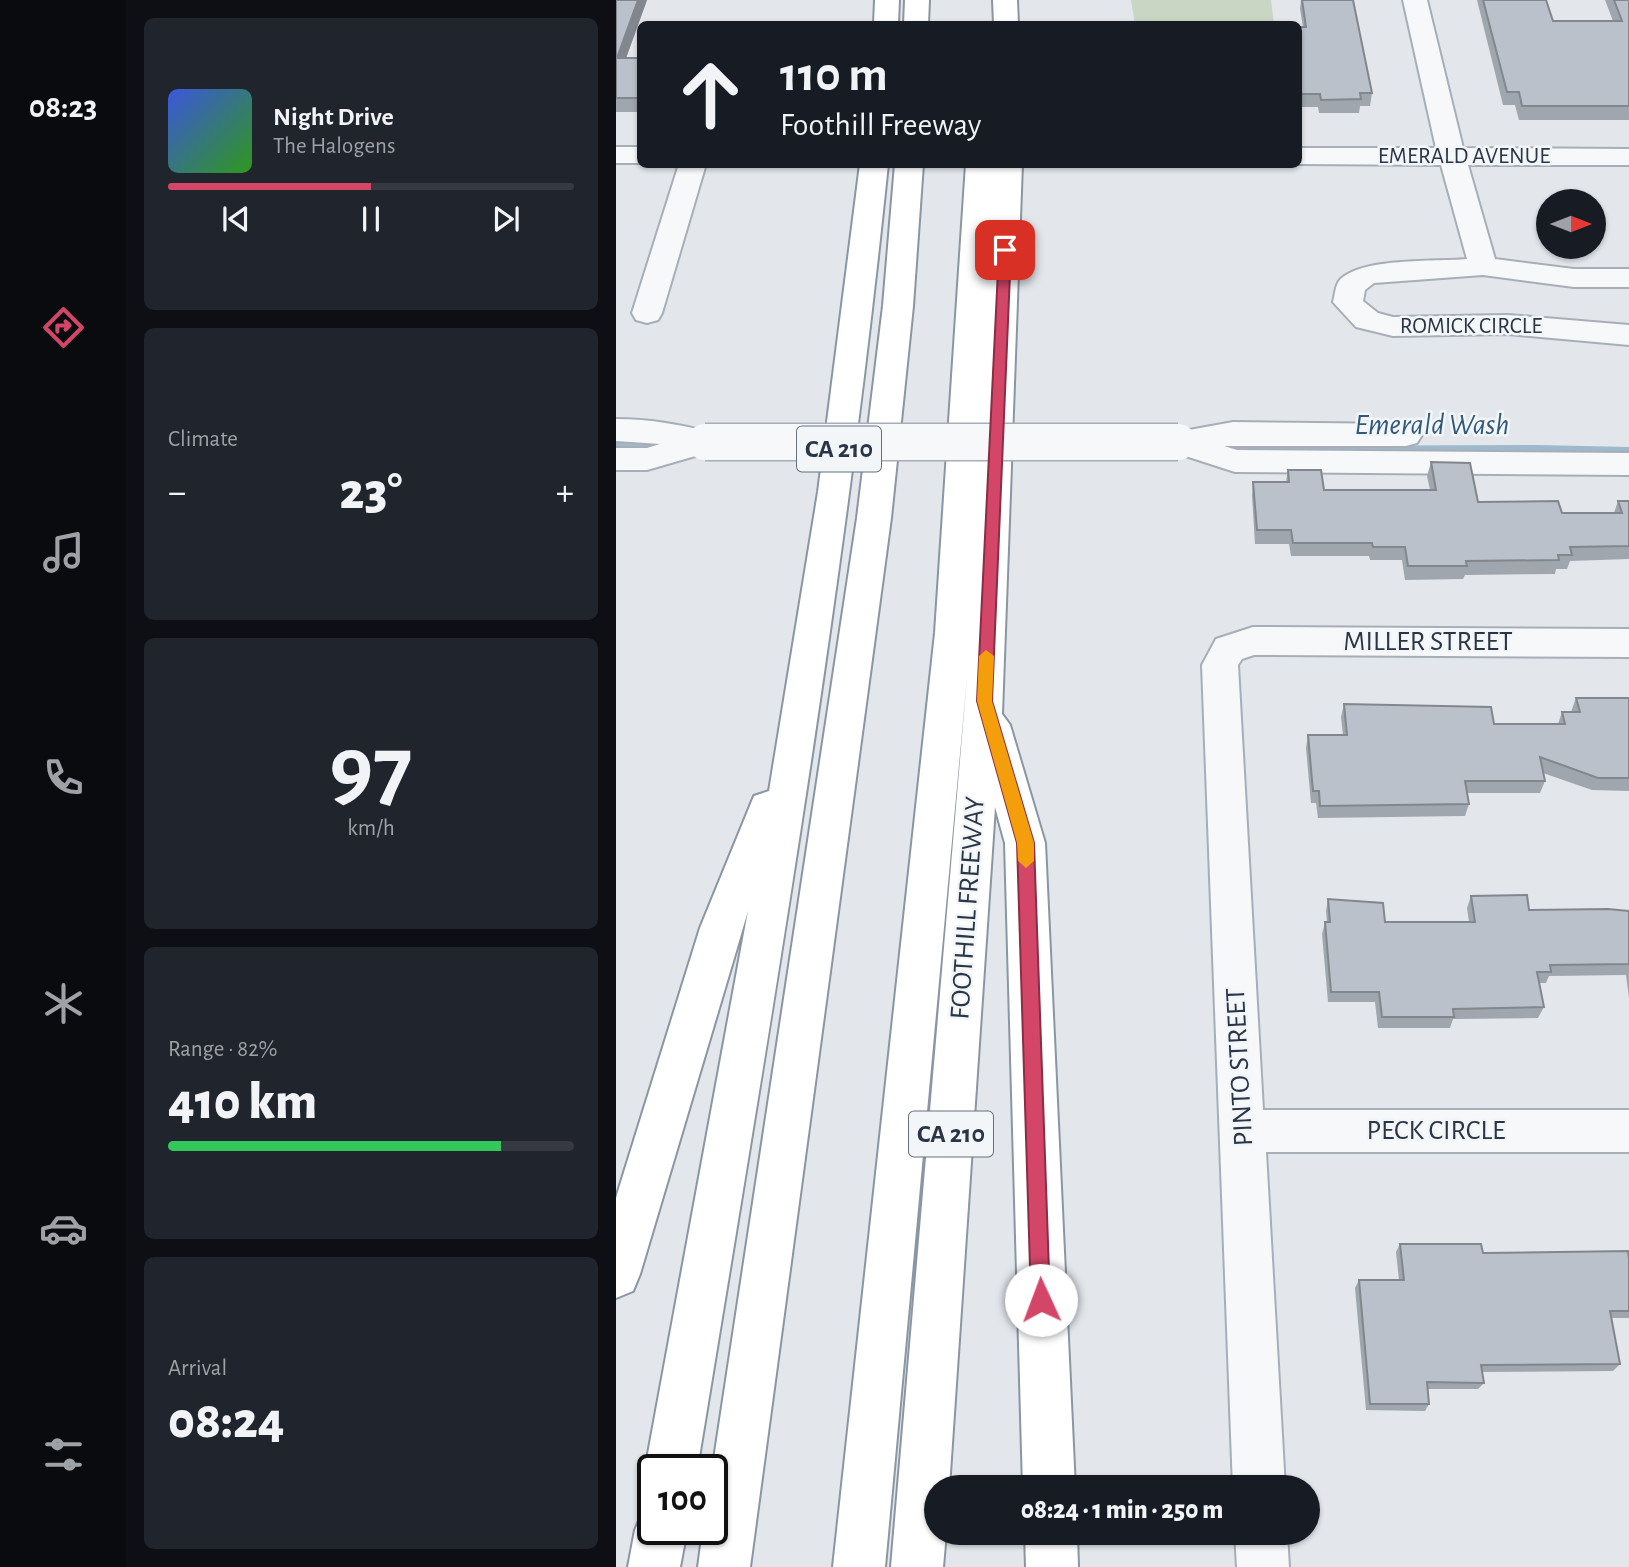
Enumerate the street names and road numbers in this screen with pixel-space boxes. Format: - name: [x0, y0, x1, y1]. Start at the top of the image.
- street label: EMERALD AVENUE: [1378, 145, 1550, 168]
- street label: ROMICK CIRCLE: [1400, 315, 1542, 338]
- road number: CA 210: [797, 426, 881, 471]
- street label: MILLER STREET: [1343, 628, 1513, 656]
- street label: FOOTHILL FREEWAY: [946, 795, 990, 1020]
- street label: PINTO STREET: [1222, 987, 1258, 1147]
- road number: CA 210: [909, 1112, 993, 1156]
- street label: PECK CIRCLE: [1366, 1117, 1506, 1145]

